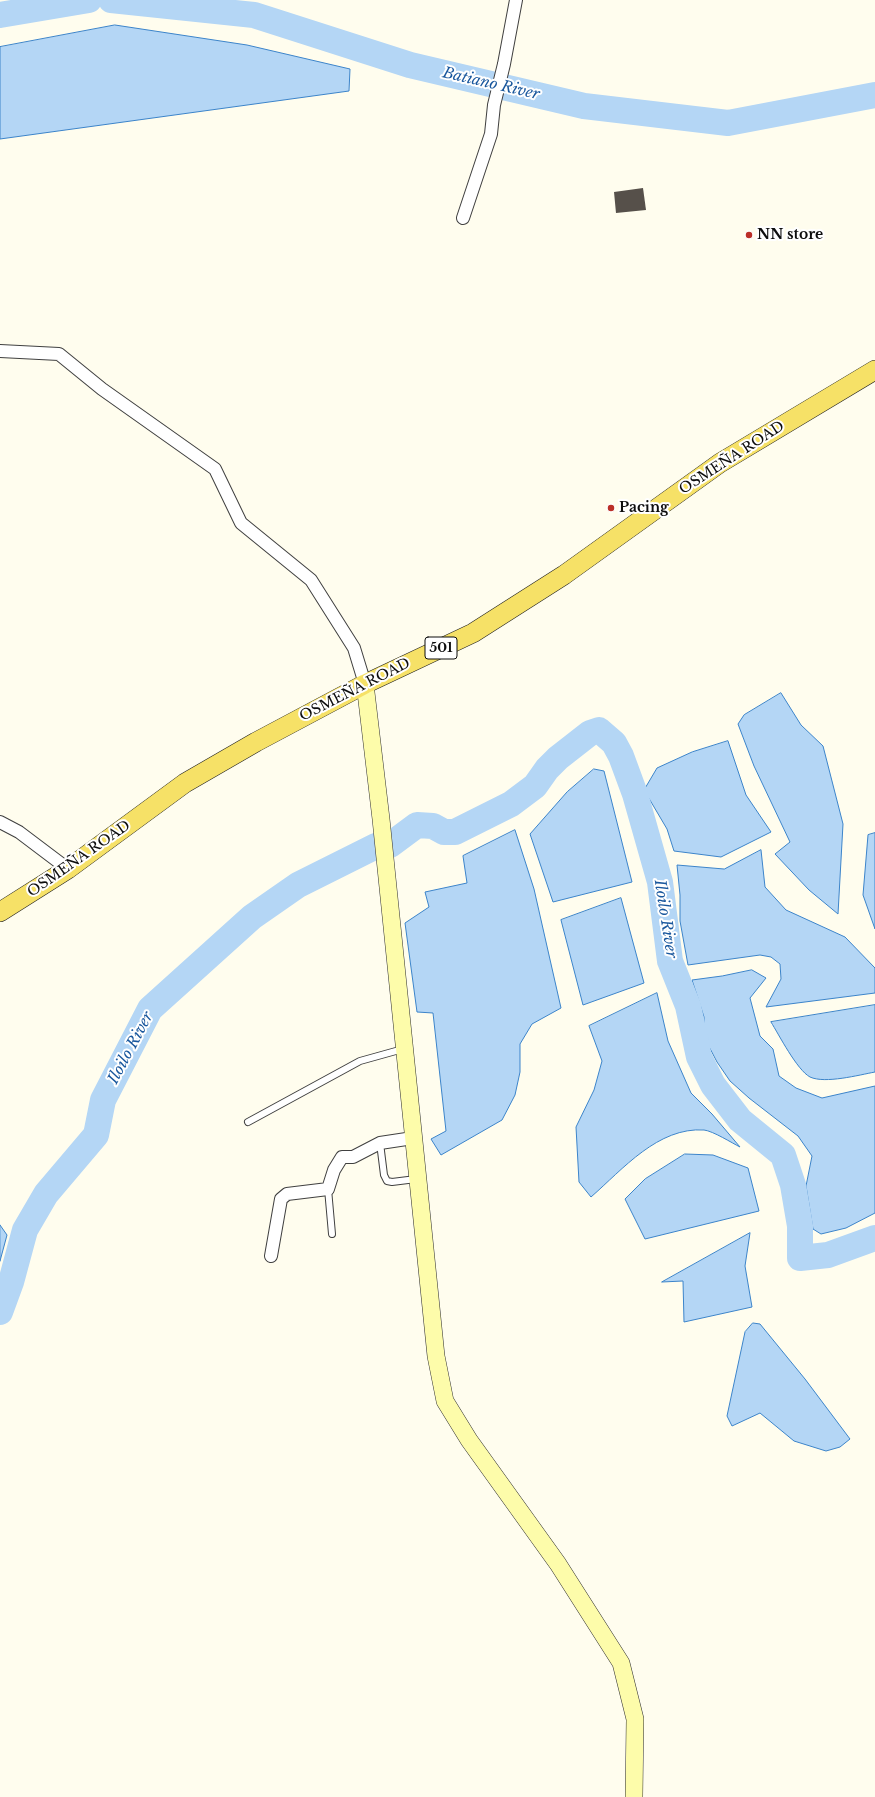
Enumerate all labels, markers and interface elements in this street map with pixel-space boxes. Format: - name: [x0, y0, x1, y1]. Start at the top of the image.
- water label: Batiano River: [441, 64, 541, 104]
- place label: NN store: [757, 227, 823, 243]
- marker: NN store: [744, 230, 754, 240]
- street label: OSMEÑA ROAD: [676, 418, 788, 498]
- place label: Pacing: [619, 500, 669, 516]
- marker: Pacing: [606, 503, 616, 513]
- road number: 501: [425, 637, 457, 659]
- street label: OSMEÑA ROAD: [297, 655, 413, 725]
- street label: OSMEÑA ROAD: [24, 817, 134, 901]
- water label: Iloilo River: [650, 879, 680, 959]
- water label: Iloilo River: [104, 1009, 158, 1087]

